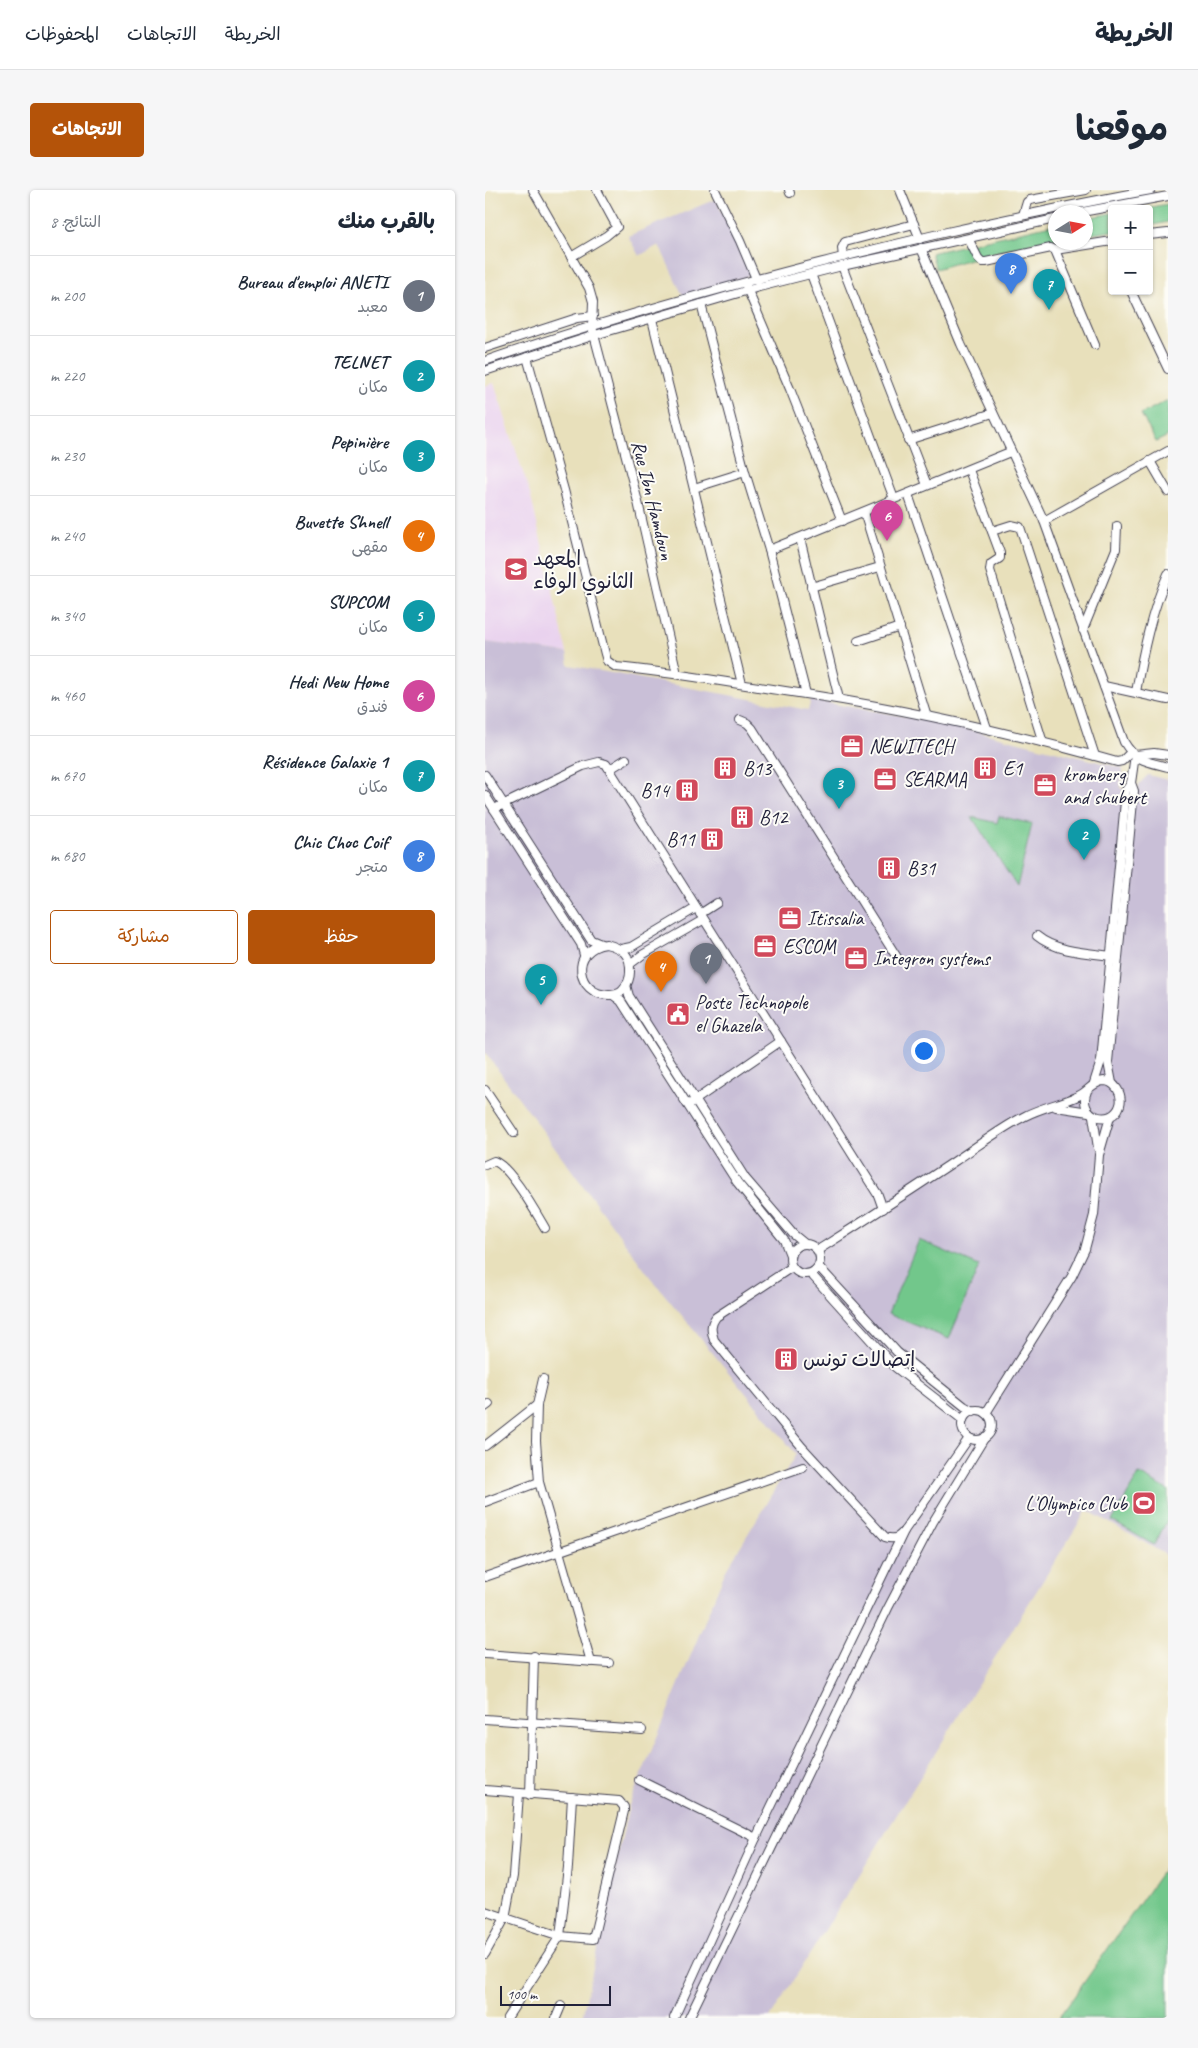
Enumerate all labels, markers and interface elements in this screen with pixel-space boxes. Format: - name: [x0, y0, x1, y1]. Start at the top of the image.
- text: الخريطة: [1095, 18, 1173, 48]
- text: المحفوظات: [25, 23, 99, 45]
- text: الاتجاهات: [127, 23, 197, 45]
- text: الخريطة: [225, 23, 281, 45]
- button: الاتجاهات: [30, 103, 144, 157]
- text: موقعنا: [1075, 106, 1168, 151]
- north arrow: [1048, 205, 1093, 250]
- map controls: [1108, 205, 1153, 295]
- button: +: [1108, 205, 1153, 250]
- text: بالقرب منك: [338, 208, 435, 234]
- text: النتائج: 8: [50, 212, 101, 232]
- button: −: [1108, 250, 1153, 295]
- pin: 8: [995, 253, 1027, 294]
- pin: 7: [1033, 269, 1065, 310]
- text: Bureau d'emploi ANETI: [237, 270, 388, 294]
- text: 200 m: [50, 286, 84, 306]
- text: 1: [415, 286, 423, 306]
- text: معبد: [357, 297, 388, 317]
- text: TELNET: [332, 350, 388, 374]
- text: 220 m: [50, 366, 84, 386]
- text: 2: [415, 366, 423, 386]
- text: مكان: [358, 377, 388, 397]
- text: Pepinière: [330, 430, 388, 454]
- street label: Rue Ibn Hamdoun: [626, 438, 680, 563]
- text: 230 m: [50, 446, 84, 466]
- text: 3: [415, 446, 423, 466]
- text: مكان: [358, 457, 388, 477]
- pin: 6: [871, 500, 903, 541]
- text: Buvette Shnell: [294, 510, 388, 534]
- text: 240 m: [50, 526, 84, 546]
- text: 4: [415, 526, 423, 546]
- text: مقهى: [351, 537, 388, 557]
- place label: المعهد الثانوي الوفاء: [533, 546, 634, 596]
- school or university icon: المعهد الثانوي الوفاء: [503, 556, 529, 582]
- text: SUPCOM: [328, 590, 388, 614]
- text: 340 m: [50, 606, 84, 626]
- text: 5: [416, 606, 422, 626]
- text: مكان: [358, 617, 388, 637]
- text: Hedi New Home: [288, 670, 388, 694]
- text: 460 m: [50, 686, 84, 706]
- text: 6: [415, 686, 423, 706]
- text: فندق: [357, 697, 388, 717]
- office icon: NEWITECH: [839, 733, 865, 759]
- place label: NEWITECH: [869, 734, 956, 759]
- text: Résidence Galaxie 1: [262, 750, 388, 774]
- building icon: B13: [712, 755, 738, 781]
- building icon: E1: [972, 755, 998, 781]
- place label: B13: [743, 756, 773, 781]
- place label: E1: [1003, 756, 1024, 781]
- place label: kromberg and shubert: [1063, 762, 1148, 810]
- text: 670 m: [50, 766, 84, 786]
- text: 7: [415, 766, 423, 786]
- office icon: SEARMA: [872, 766, 898, 792]
- place label: SEARMA: [903, 767, 968, 792]
- pin: 3: [823, 768, 855, 809]
- office icon: kromberg and shubert: [1032, 772, 1058, 798]
- text: مكان: [358, 777, 388, 797]
- building icon: B14: [674, 777, 700, 803]
- place label: B14: [641, 778, 671, 803]
- building icon: B12: [729, 804, 755, 830]
- place label: B12: [759, 805, 789, 830]
- pin: 2: [1068, 819, 1100, 860]
- building icon: B11: [699, 826, 725, 852]
- place label: B11: [667, 827, 696, 852]
- text: Chic Choc Coif: [293, 830, 388, 854]
- text: 680 m: [50, 846, 84, 866]
- text: 8: [415, 846, 423, 866]
- building icon: B31: [876, 855, 902, 881]
- place label: B31: [907, 856, 936, 881]
- text: متجر: [357, 857, 388, 877]
- office icon: Itissalia: [777, 905, 803, 931]
- place label: Itissalia: [807, 906, 864, 931]
- button: مشاركة: [50, 910, 238, 964]
- button: حفظ: [248, 910, 435, 964]
- office icon: ESCOM: [752, 933, 778, 959]
- place label: ESCOM: [783, 934, 837, 959]
- pin: 1: [690, 943, 722, 984]
- office icon: Integron systems: [843, 945, 869, 971]
- place label: Integron systems: [873, 946, 992, 971]
- pin: 4: [645, 951, 677, 992]
- pin: 5: [525, 964, 557, 1005]
- place label: Poste Technopole el Ghazela: [695, 990, 809, 1038]
- public building icon: Poste Technopole el Ghazela: [665, 1001, 691, 1027]
- your location: [911, 1038, 937, 1064]
- building icon: إتصالات تونس: [773, 1346, 799, 1372]
- place label: إتصالات تونس: [803, 1347, 915, 1372]
- sports icon: L'Olympico Club: [1131, 1490, 1157, 1516]
- place label: L'Olympico Club: [1025, 1491, 1128, 1516]
- scale bar: [500, 1983, 611, 2006]
- text: 100 m: [507, 1986, 537, 2003]

